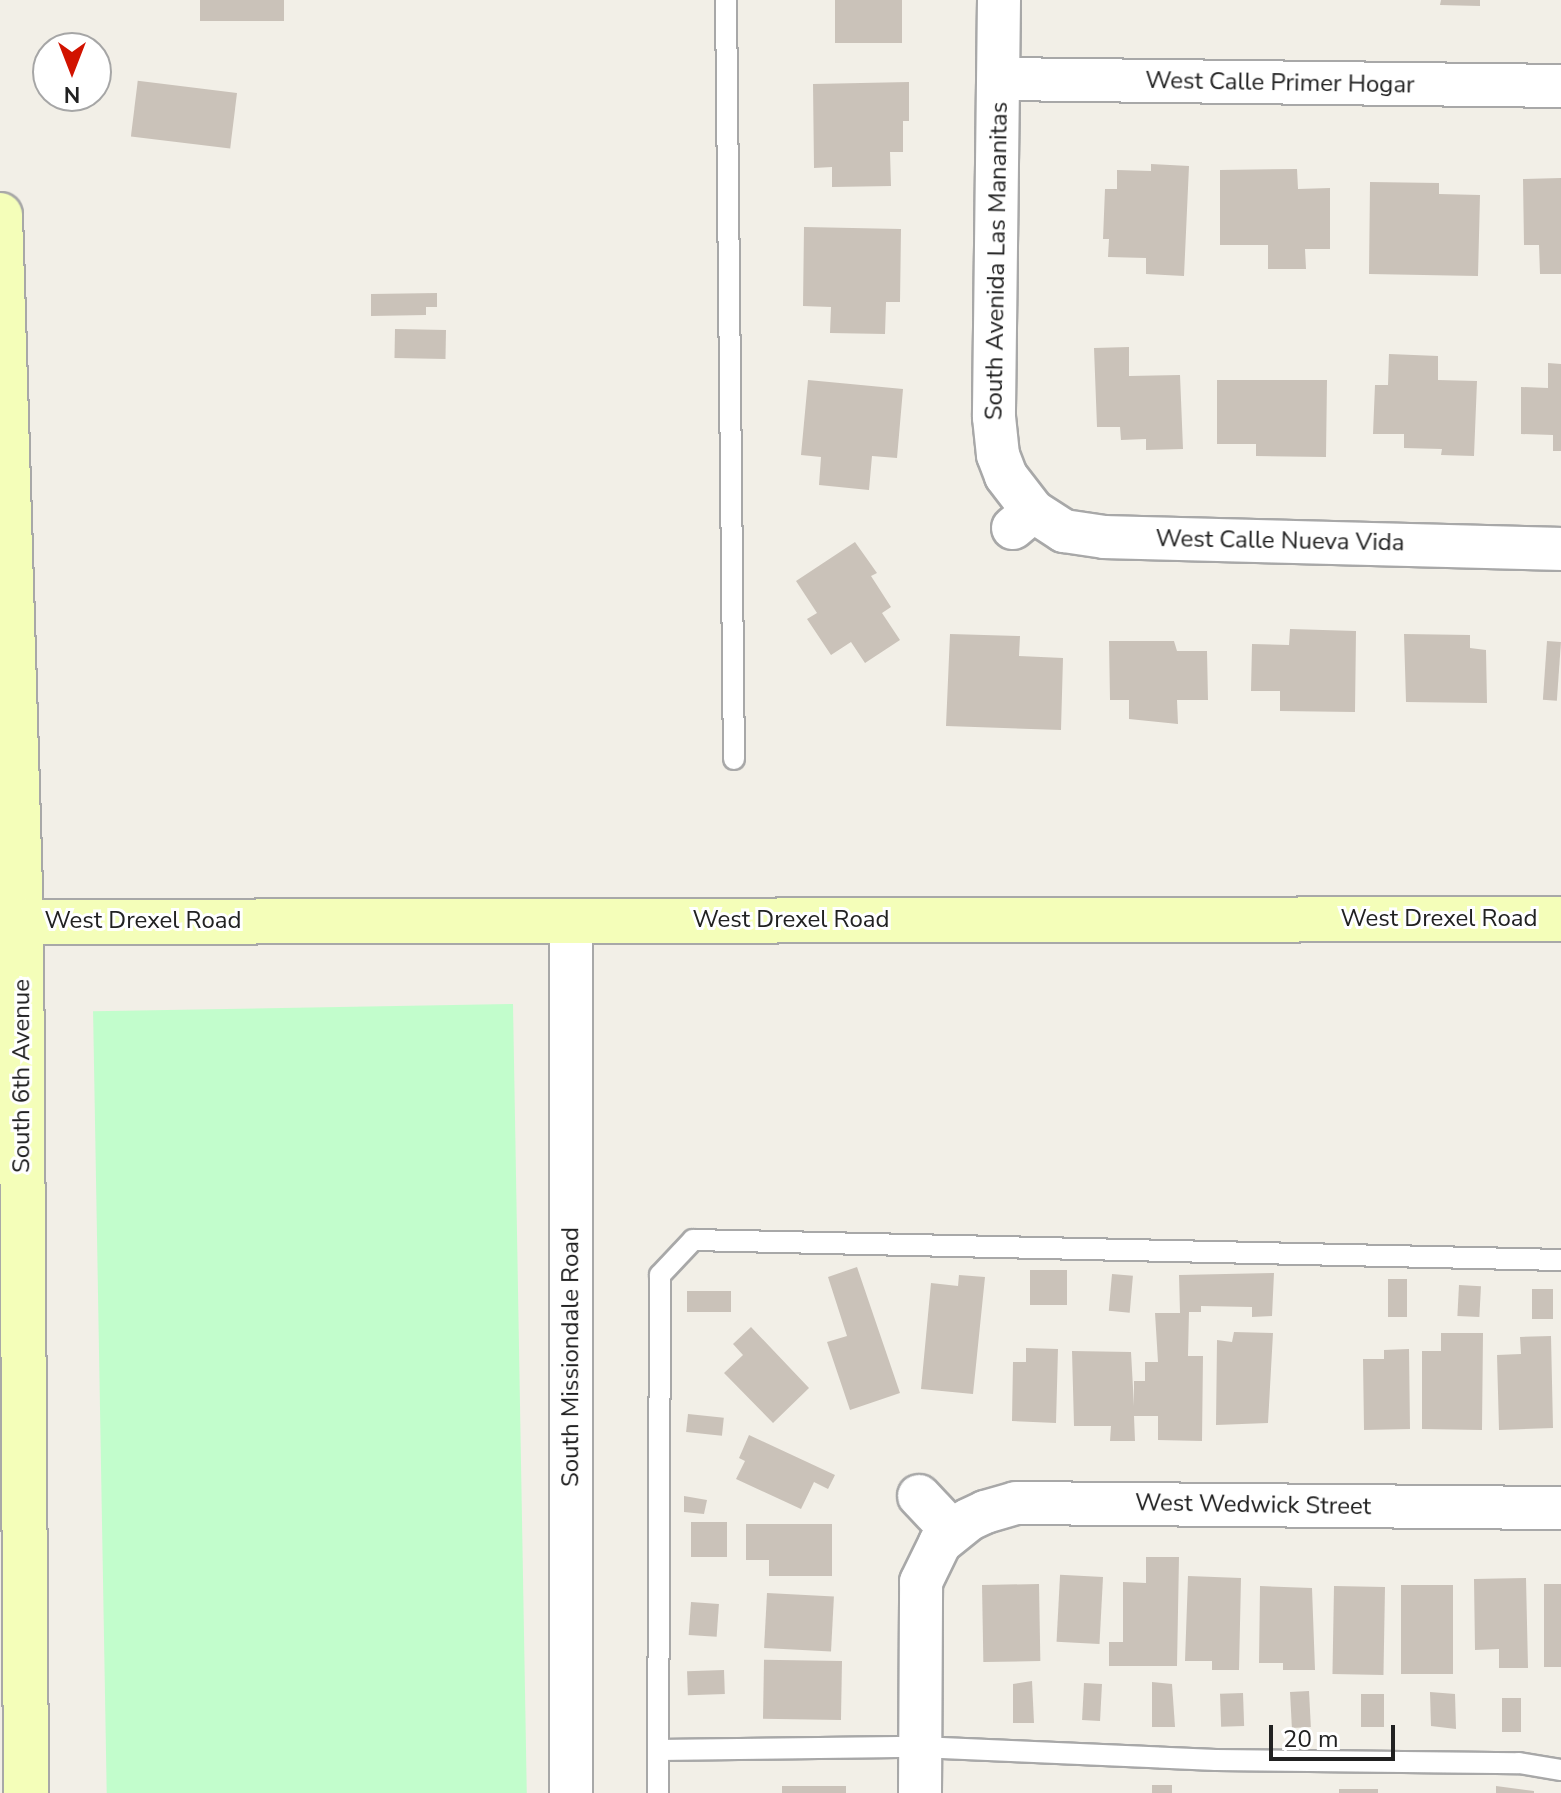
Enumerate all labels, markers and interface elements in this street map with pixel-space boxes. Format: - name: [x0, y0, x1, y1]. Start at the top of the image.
- north arrow: [32, 32, 112, 112]
- street label: West Calle Primer Hogar: [1145, 66, 1415, 100]
- text: N: [64, 79, 80, 109]
- street label: South Avenida Las Mananitas: [980, 101, 1014, 421]
- street label: West Calle Nueva Vida: [1155, 524, 1405, 558]
- street label: West Drexel Road: [1341, 905, 1537, 933]
- street label: West Drexel Road: [693, 906, 889, 934]
- street label: West Drexel Road: [45, 907, 241, 935]
- street label: South 6th Avenue: [8, 979, 36, 1173]
- street label: South Missiondale Road: [557, 1227, 585, 1487]
- street label: West Wedwick Street: [1135, 1489, 1371, 1521]
- scale bar: [1273, 1709, 1399, 1759]
- text: 20 m: [1283, 1723, 1339, 1755]

